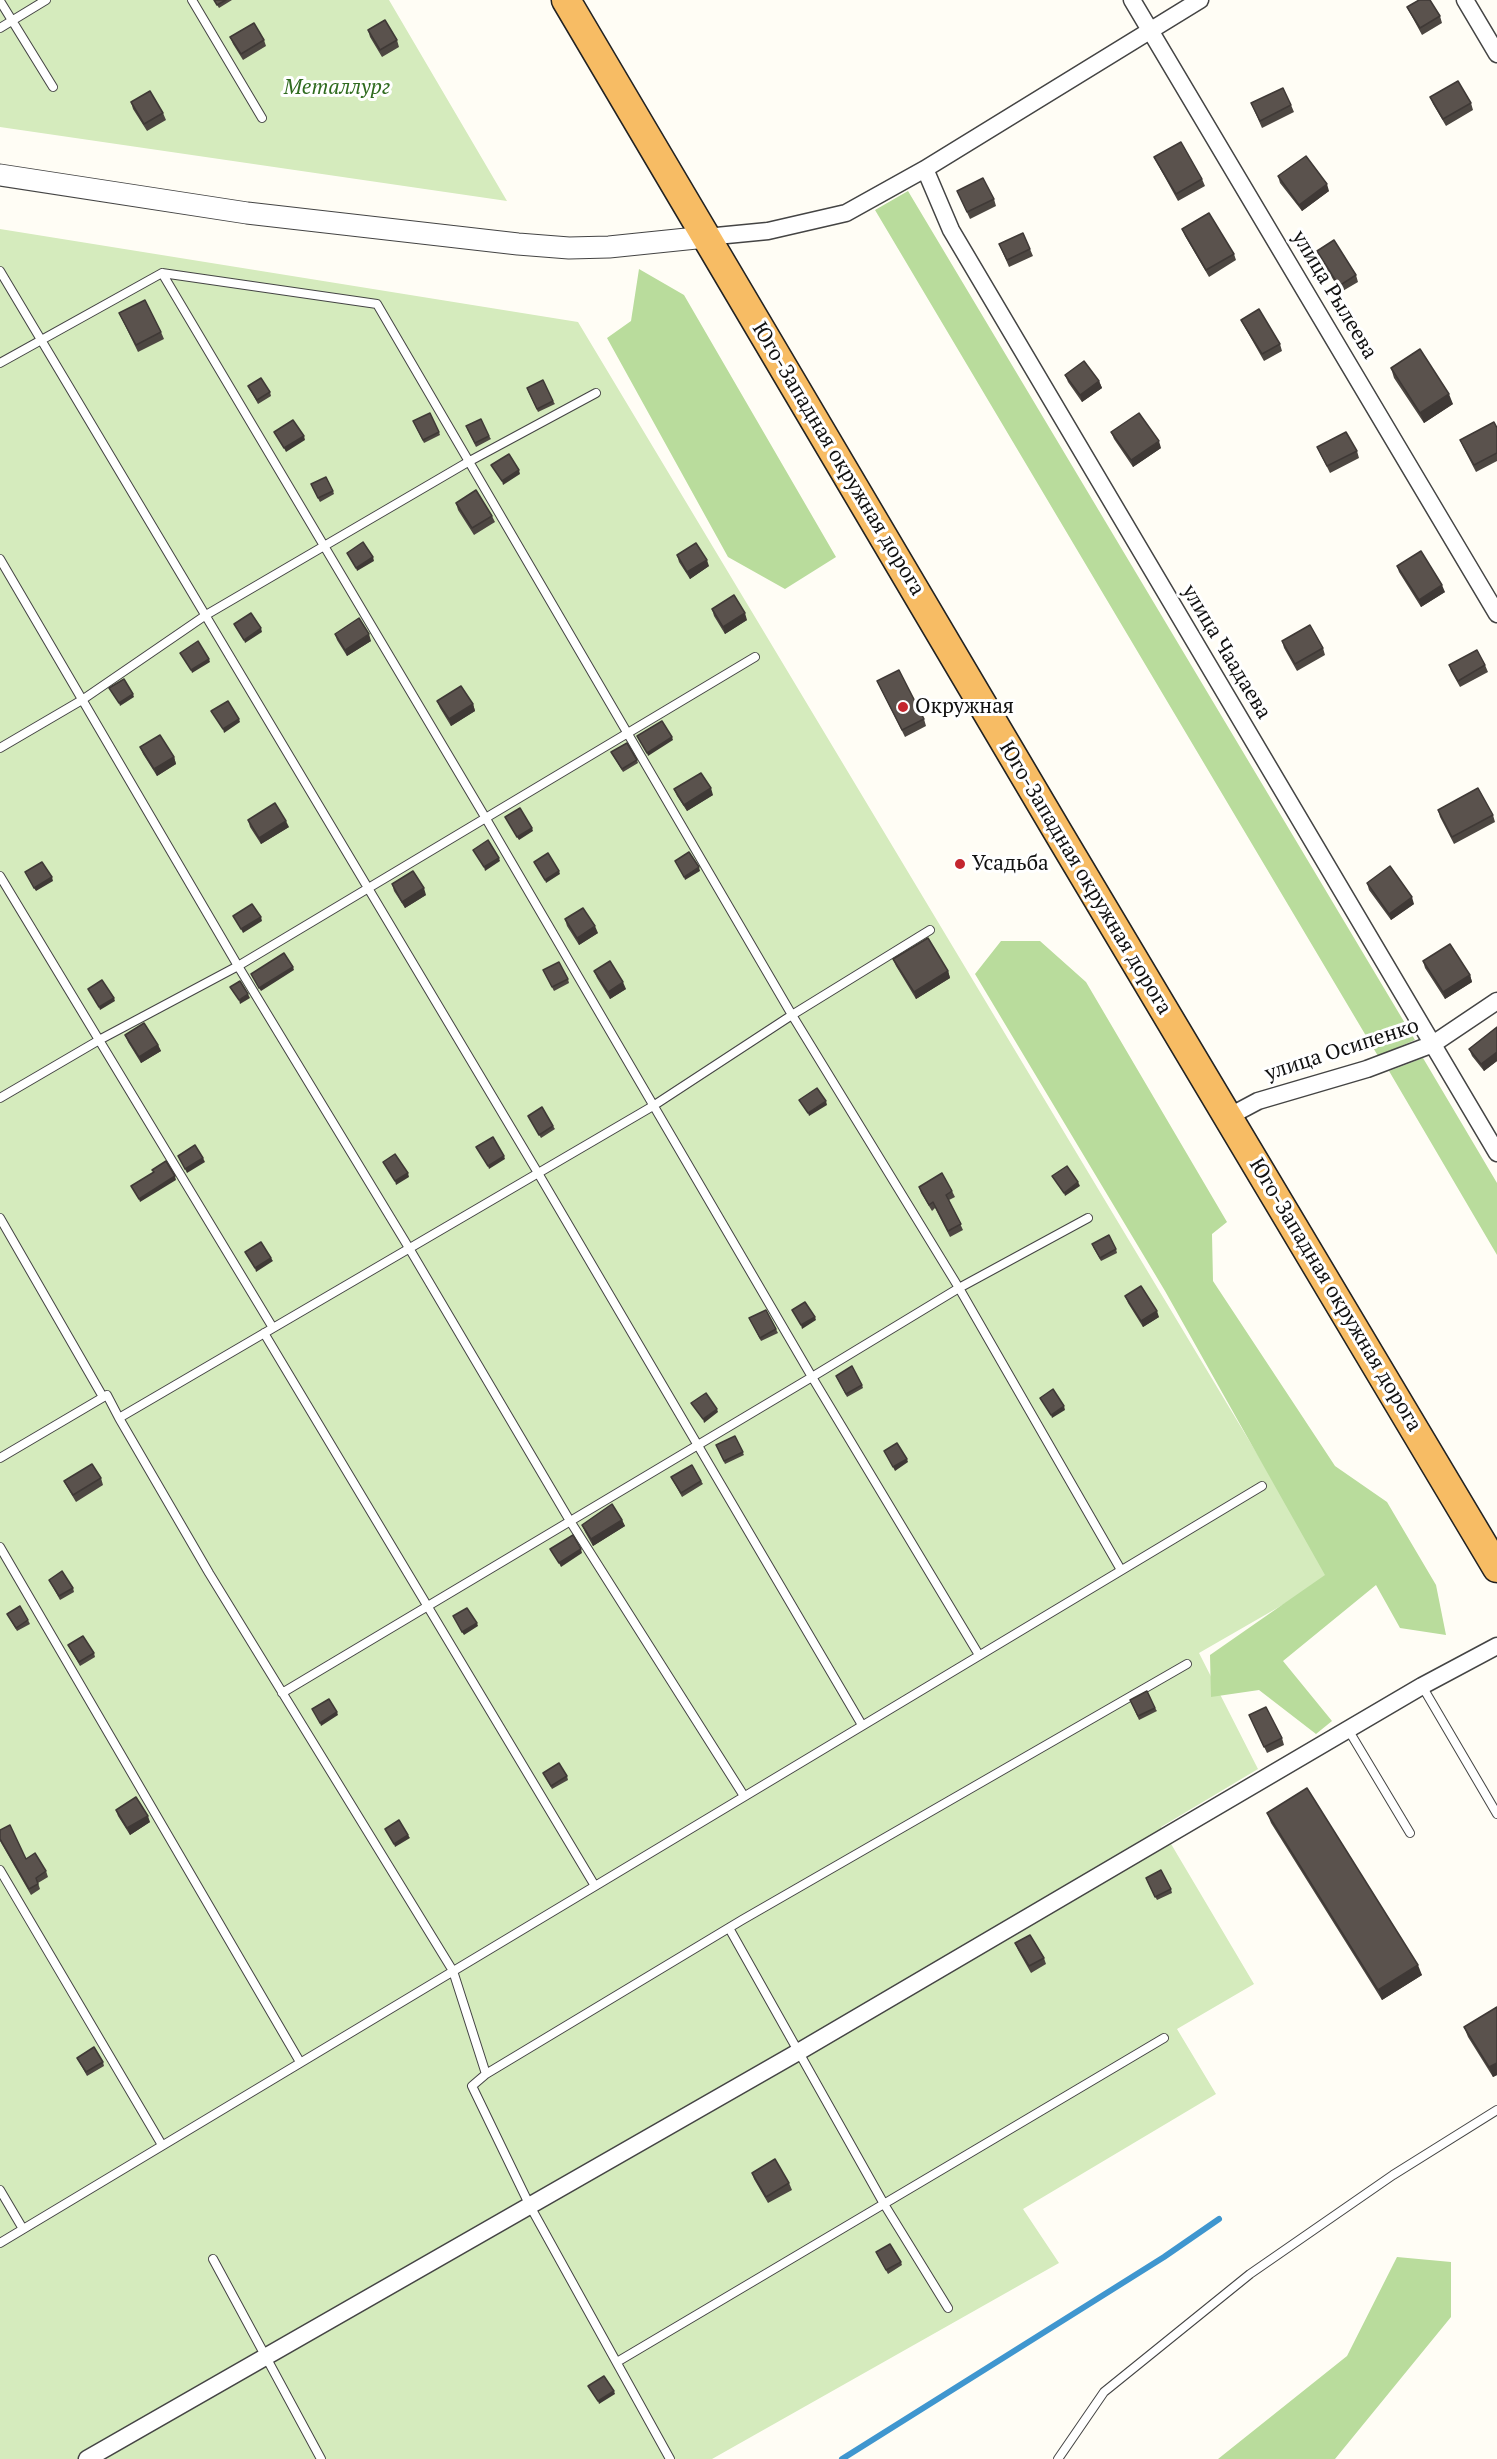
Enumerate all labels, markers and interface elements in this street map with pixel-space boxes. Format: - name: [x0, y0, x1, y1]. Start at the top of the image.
- park label: Металлург: [284, 75, 390, 101]
- street label: улица Рылеева: [1286, 226, 1382, 364]
- street label: Юго-Западная окружная дорога: [746, 318, 930, 600]
- street label: улица Чаадаева: [1176, 580, 1276, 724]
- place label: Окружная: [915, 694, 1014, 720]
- marker: Окружная: [896, 700, 910, 714]
- street label: Юго-Западная окружная дорога: [993, 737, 1177, 1019]
- place label: Усадьба: [972, 851, 1049, 877]
- marker: Усадьба: [953, 857, 967, 871]
- street label: улица Осипенко: [1262, 1013, 1422, 1087]
- street label: Юго-Западная окружная дорога: [1243, 1154, 1427, 1436]

